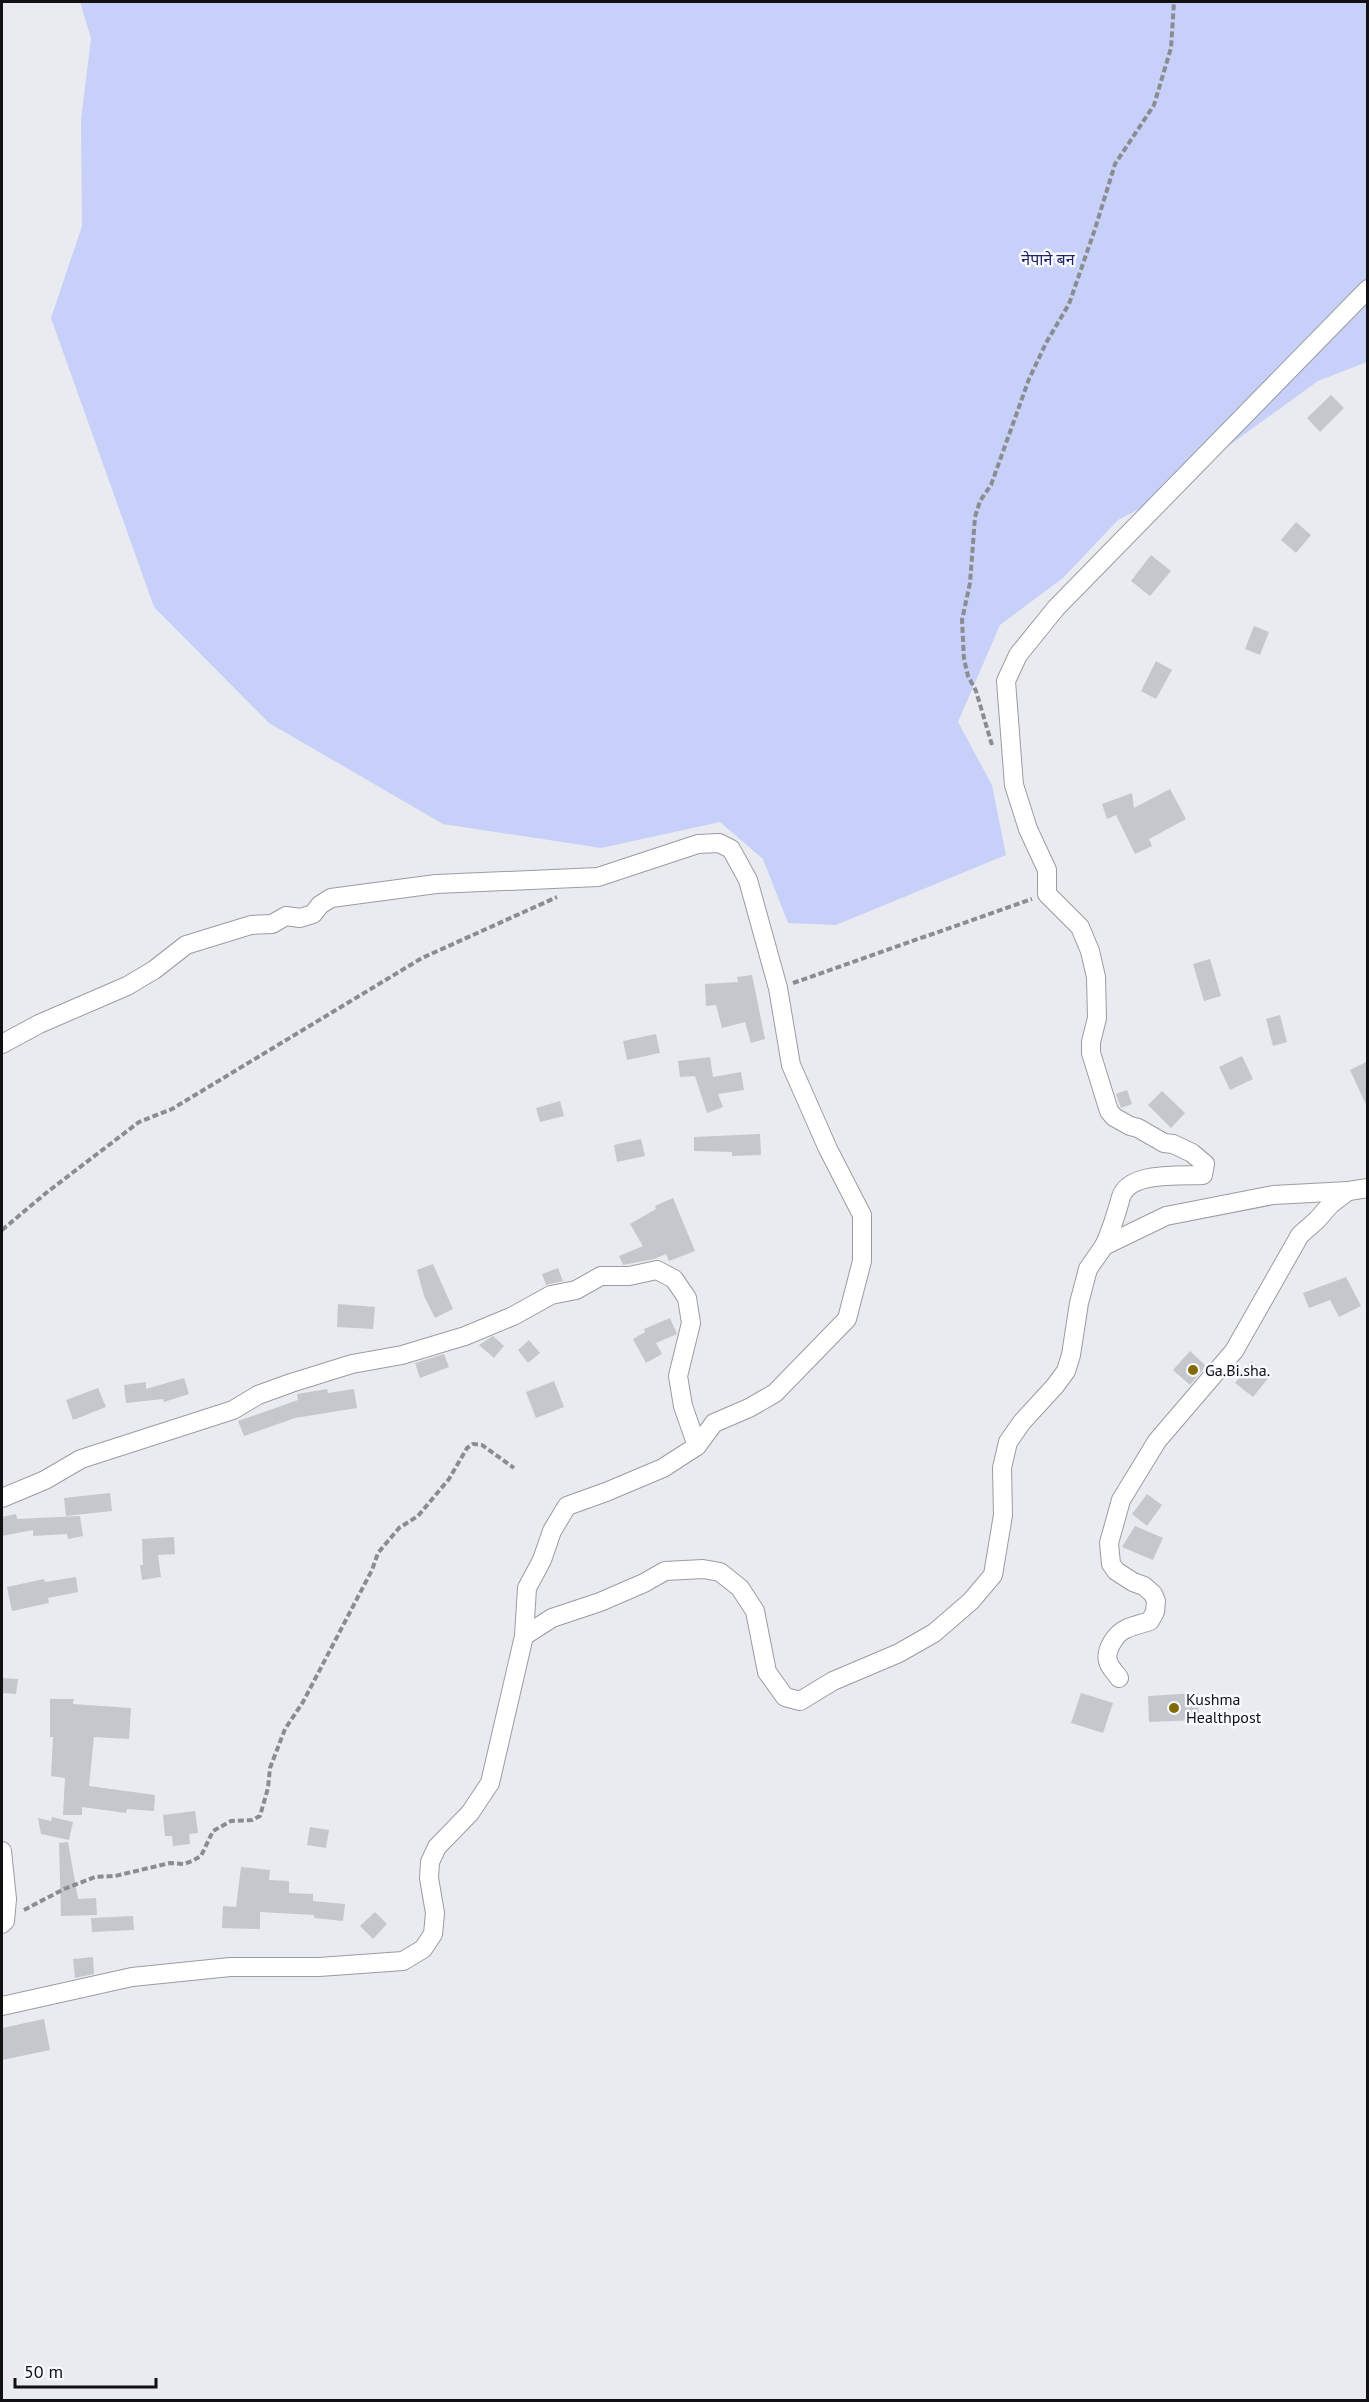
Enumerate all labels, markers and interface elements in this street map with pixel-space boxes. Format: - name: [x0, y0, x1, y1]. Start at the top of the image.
- park label: नेपाने बन: [1021, 249, 1076, 269]
- place label: Ga.Bi.sha.: [1205, 1360, 1270, 1380]
- marker: Ga.Bi.sha.: [1186, 1363, 1200, 1377]
- place label: Kushma Healthpost: [1186, 1689, 1262, 1727]
- marker: Kushma Healthpost: [1167, 1701, 1181, 1715]
- scale bar: [15, 2351, 156, 2389]
- text: 50 m: [24, 2360, 63, 2383]

